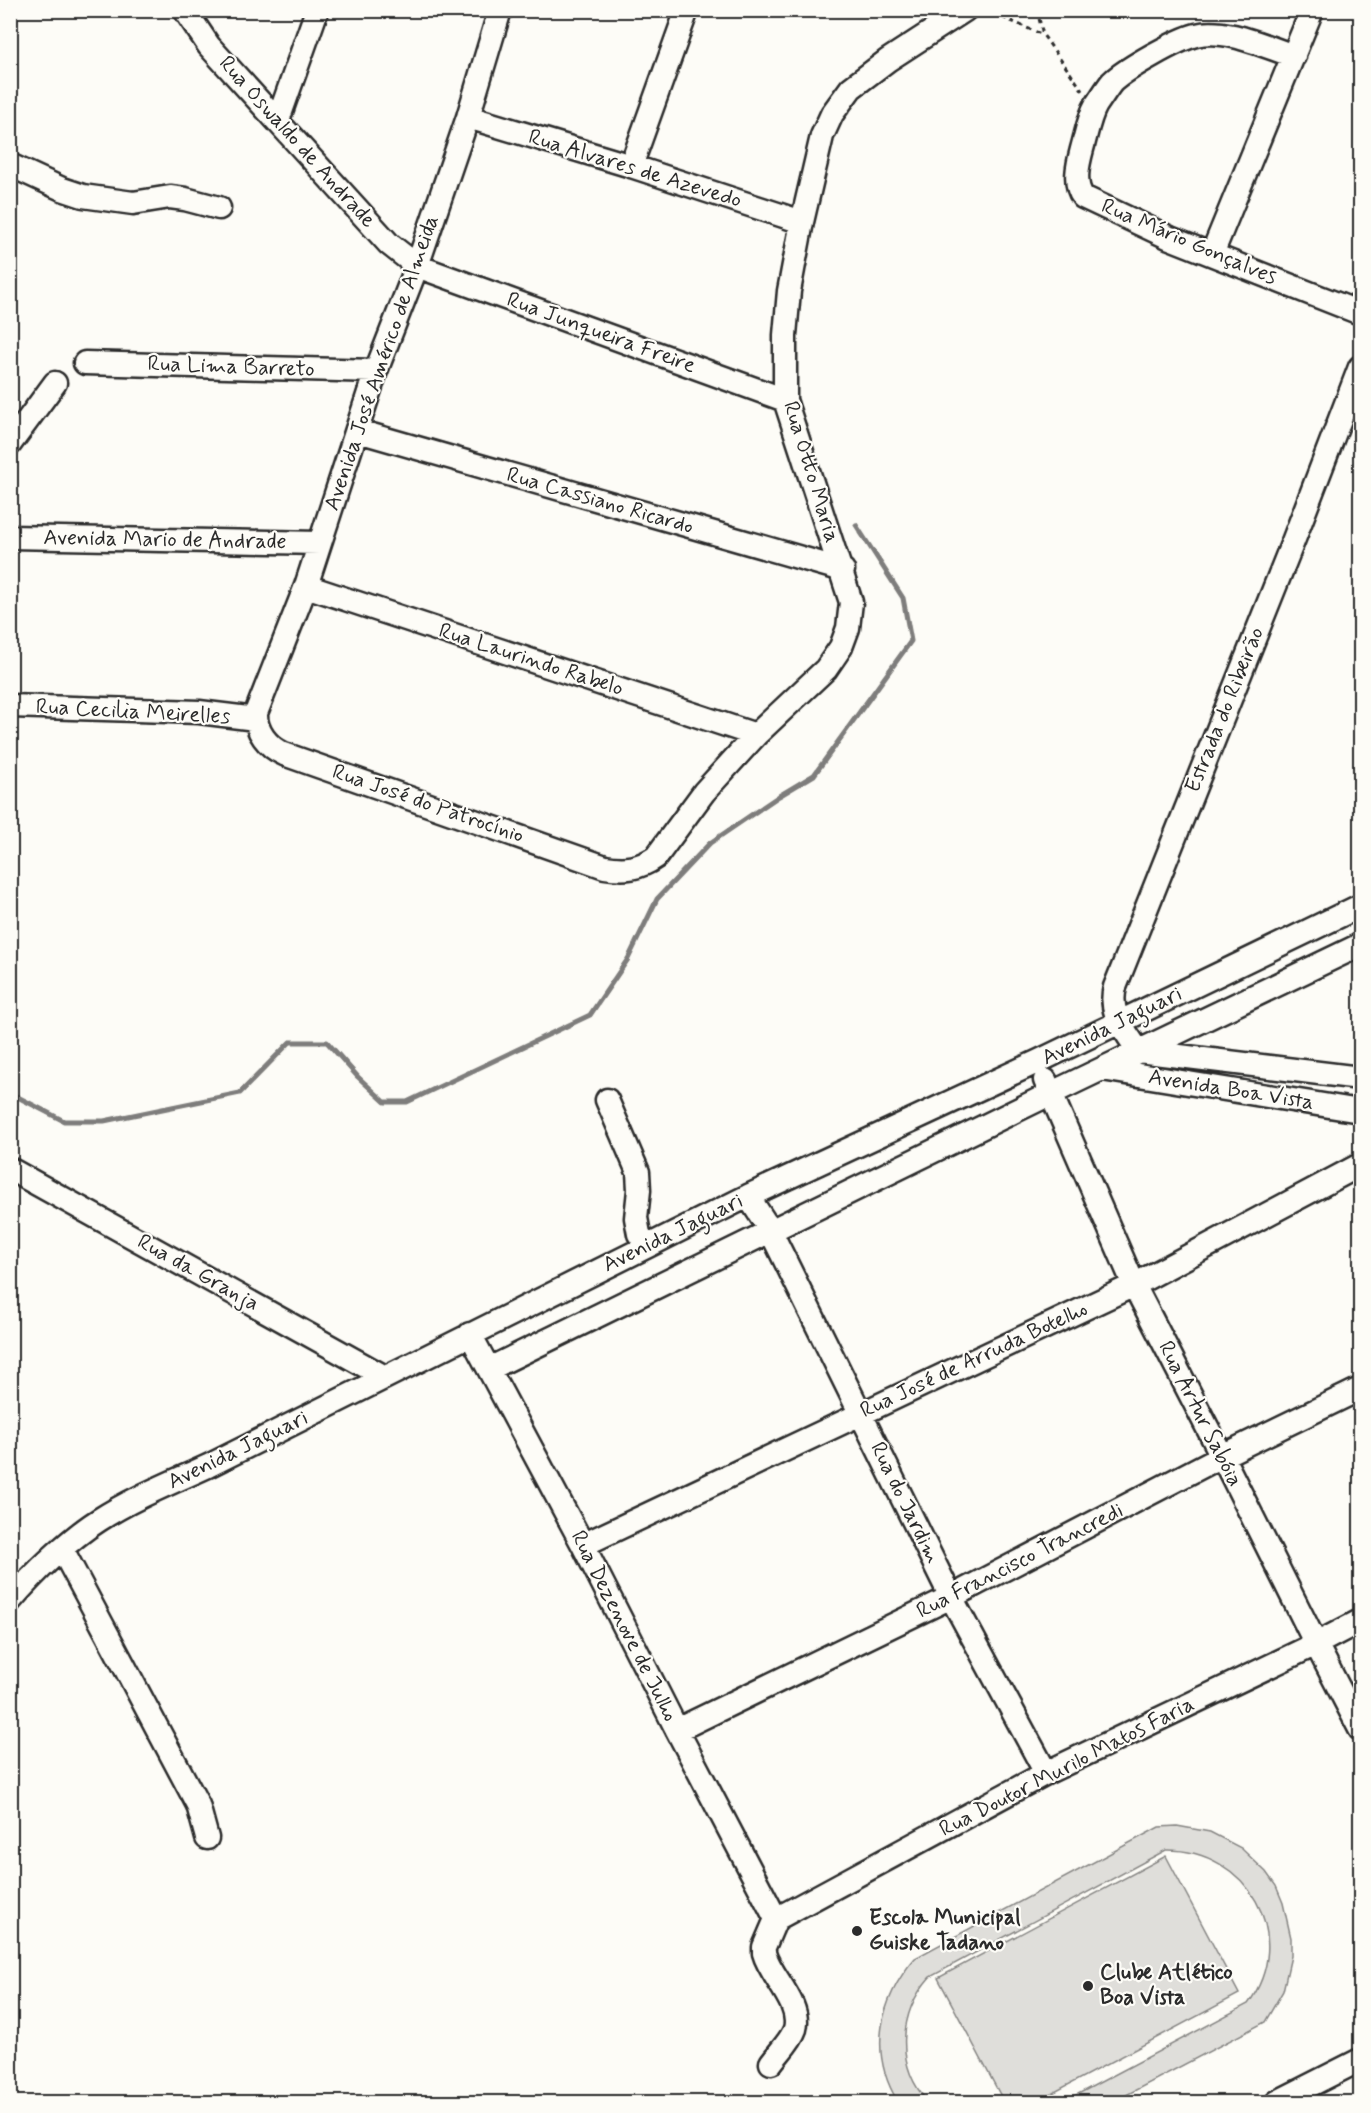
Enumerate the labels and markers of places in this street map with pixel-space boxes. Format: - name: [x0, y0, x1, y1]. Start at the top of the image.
- place label: Escola Municipal Guiske Tadano: [869, 1904, 1021, 1957]
- marker: Escola Municipal Guiske Tadano: [850, 1924, 864, 1938]
- place label: Clube Atlético Boa Vista: [1100, 1959, 1233, 2012]
- marker: Clube Atlético Boa Vista: [1081, 1979, 1095, 1993]

